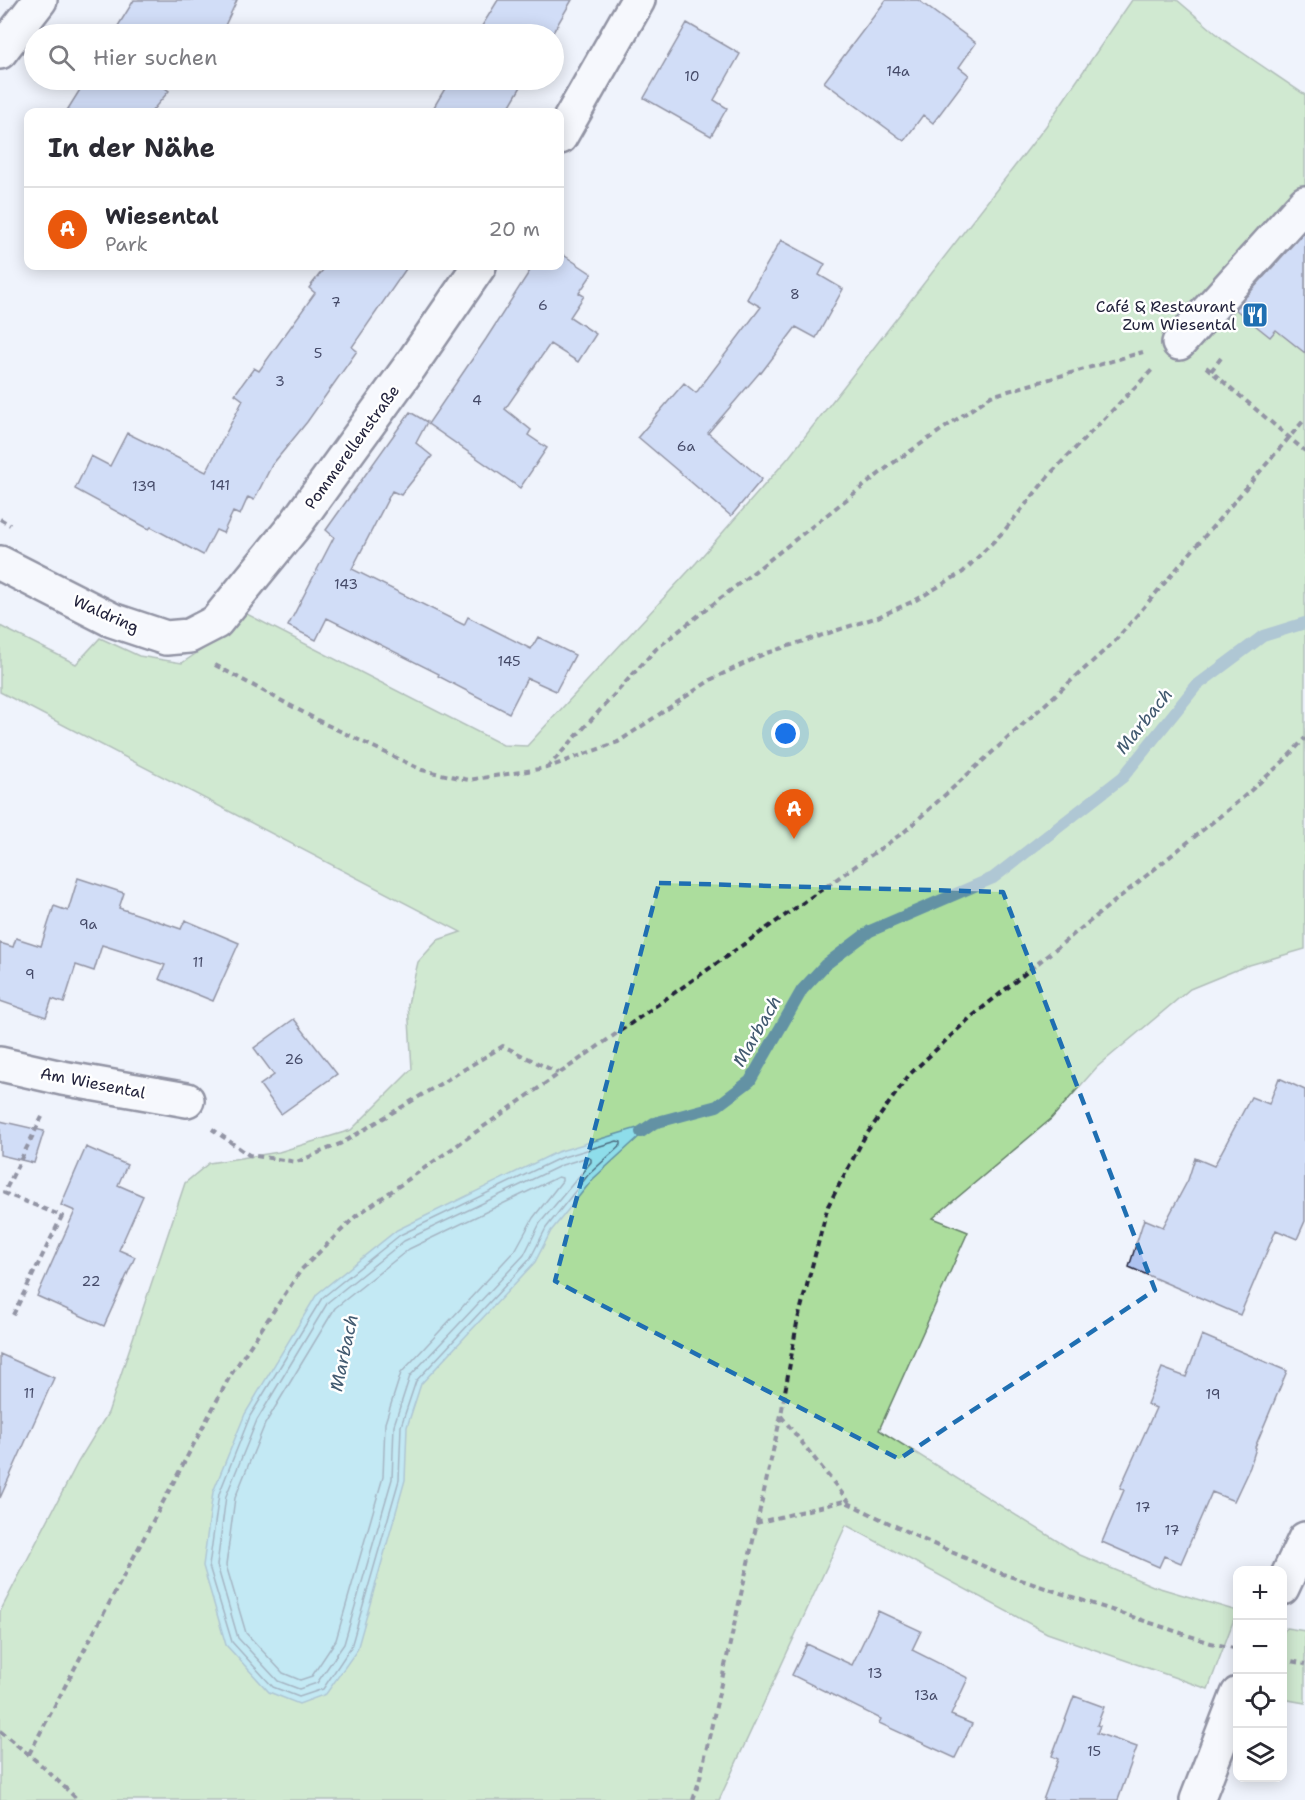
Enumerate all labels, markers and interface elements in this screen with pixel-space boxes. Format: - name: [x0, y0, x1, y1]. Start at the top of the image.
- search box: [24, 24, 564, 90]
- icon: search: [45, 41, 78, 74]
- text: Hier suchen: [93, 43, 218, 72]
- house number: 14a: [886, 62, 910, 80]
- house number: 10: [684, 67, 700, 85]
- text: In der Nähe: [48, 130, 215, 165]
- text: Wiesental: [105, 202, 219, 231]
- text: A: [60, 216, 75, 242]
- text: 20 m: [489, 216, 540, 242]
- text: Park: [105, 231, 148, 257]
- house number: 8: [790, 285, 800, 303]
- house number: 7: [331, 293, 341, 311]
- house number: 6: [538, 296, 548, 314]
- place label: Café & Restaurant Zum Wiesental: [1096, 296, 1236, 335]
- restaurant icon: Café & Restaurant Zum Wiesental: [1240, 300, 1270, 330]
- house number: 5: [314, 344, 322, 362]
- house number: 3: [275, 372, 285, 390]
- street label: Pommerellenstraße: [300, 381, 404, 513]
- house number: 4: [472, 391, 482, 409]
- house number: 6a: [677, 437, 695, 455]
- house number: 141: [210, 476, 230, 494]
- house number: 139: [132, 477, 156, 495]
- house number: 143: [334, 575, 358, 593]
- street label: Waldring: [70, 590, 142, 638]
- house number: 145: [497, 652, 521, 670]
- water label: Marbach: [1110, 683, 1178, 759]
- your location: [771, 719, 800, 748]
- pin: A: [774, 790, 814, 839]
- house number: 9a: [79, 915, 97, 933]
- house number: 11: [192, 953, 204, 971]
- house number: 9: [25, 965, 35, 983]
- water label: Marbach: [727, 991, 787, 1071]
- house number: 26: [285, 1050, 304, 1068]
- street label: Am Wiesental: [39, 1063, 148, 1104]
- house number: 22: [82, 1272, 100, 1290]
- water label: Marbach: [324, 1312, 364, 1394]
- house number: 11: [23, 1384, 35, 1402]
- house number: 19: [1205, 1385, 1221, 1403]
- house number: 17: [1136, 1498, 1150, 1516]
- house number: 17: [1165, 1521, 1179, 1539]
- map controls: [1233, 1566, 1287, 1782]
- button: +: [1233, 1566, 1287, 1620]
- button: −: [1233, 1620, 1287, 1674]
- house number: 13: [868, 1664, 882, 1682]
- button: locate: [1233, 1674, 1287, 1728]
- house number: 13a: [914, 1686, 938, 1704]
- button: layers: [1233, 1728, 1287, 1782]
- house number: 15: [1087, 1742, 1101, 1760]

